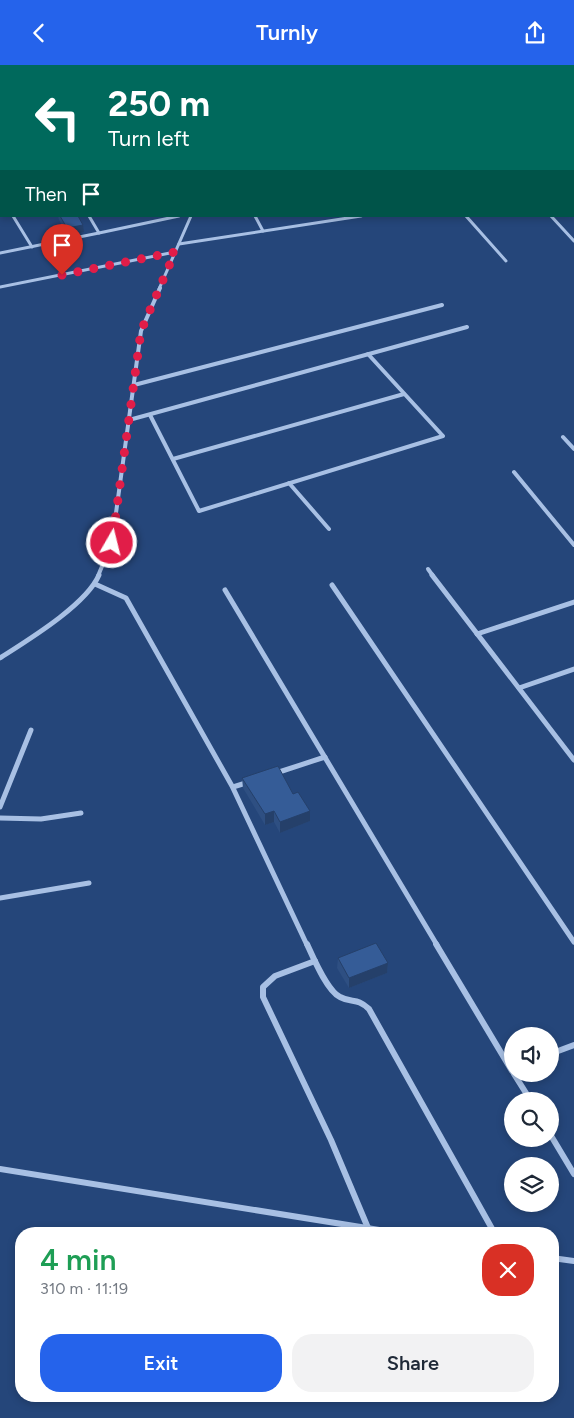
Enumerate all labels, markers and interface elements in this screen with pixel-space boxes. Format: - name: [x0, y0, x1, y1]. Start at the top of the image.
- icon: back: [25, 19, 53, 47]
- text: Turnly: [256, 19, 318, 46]
- icon: share: [521, 19, 549, 47]
- text: 250 m: [108, 83, 210, 125]
- icon: left: [25, 85, 90, 150]
- text: Turn left: [108, 125, 190, 152]
- icon: arrive: [77, 180, 105, 208]
- text: Then: [25, 183, 67, 206]
- pin: [41, 224, 83, 275]
- icon: arrive: [48, 231, 76, 259]
- position arrow: [85, 516, 137, 568]
- map controls: [504, 1027, 559, 1212]
- button: sound: [504, 1027, 559, 1082]
- button: search: [504, 1092, 559, 1147]
- button: layers: [504, 1157, 559, 1212]
- text: 4 min: [40, 1241, 116, 1278]
- button: close: [482, 1244, 534, 1296]
- text: 310 m · 11:19: [40, 1279, 128, 1298]
- button: Exit: [40, 1334, 282, 1392]
- button: Share: [292, 1334, 534, 1392]

